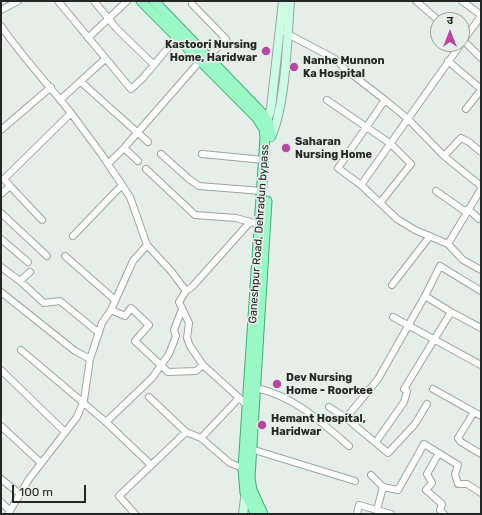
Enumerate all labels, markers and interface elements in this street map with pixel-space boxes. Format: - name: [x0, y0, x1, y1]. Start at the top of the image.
- north arrow: [430, 12, 470, 52]
- text: उ: [447, 14, 453, 27]
- place label: Kastoori Nursing Home, Haridwar: [165, 38, 257, 64]
- marker: Kastoori Nursing Home, Haridwar: [260, 45, 272, 57]
- place label: Nanhe Munnon Ka Hospital: [303, 54, 385, 80]
- marker: Nanhe Munnon Ka Hospital: [288, 61, 300, 73]
- place label: Saharan Nursing Home: [295, 135, 372, 161]
- marker: Saharan Nursing Home: [280, 142, 292, 154]
- street label: Ganeshpur Road, Dehradun bypass: [246, 144, 272, 324]
- place label: Dev Nursing Home - Roorkee: [286, 371, 373, 397]
- marker: Dev Nursing Home - Roorkee: [271, 378, 283, 390]
- place label: Hemant Hospital, Haridwar: [271, 412, 366, 438]
- marker: Hemant Hospital, Haridwar: [256, 419, 268, 431]
- scale bar: [14, 477, 88, 503]
- text: 100 m: [19, 485, 53, 499]

